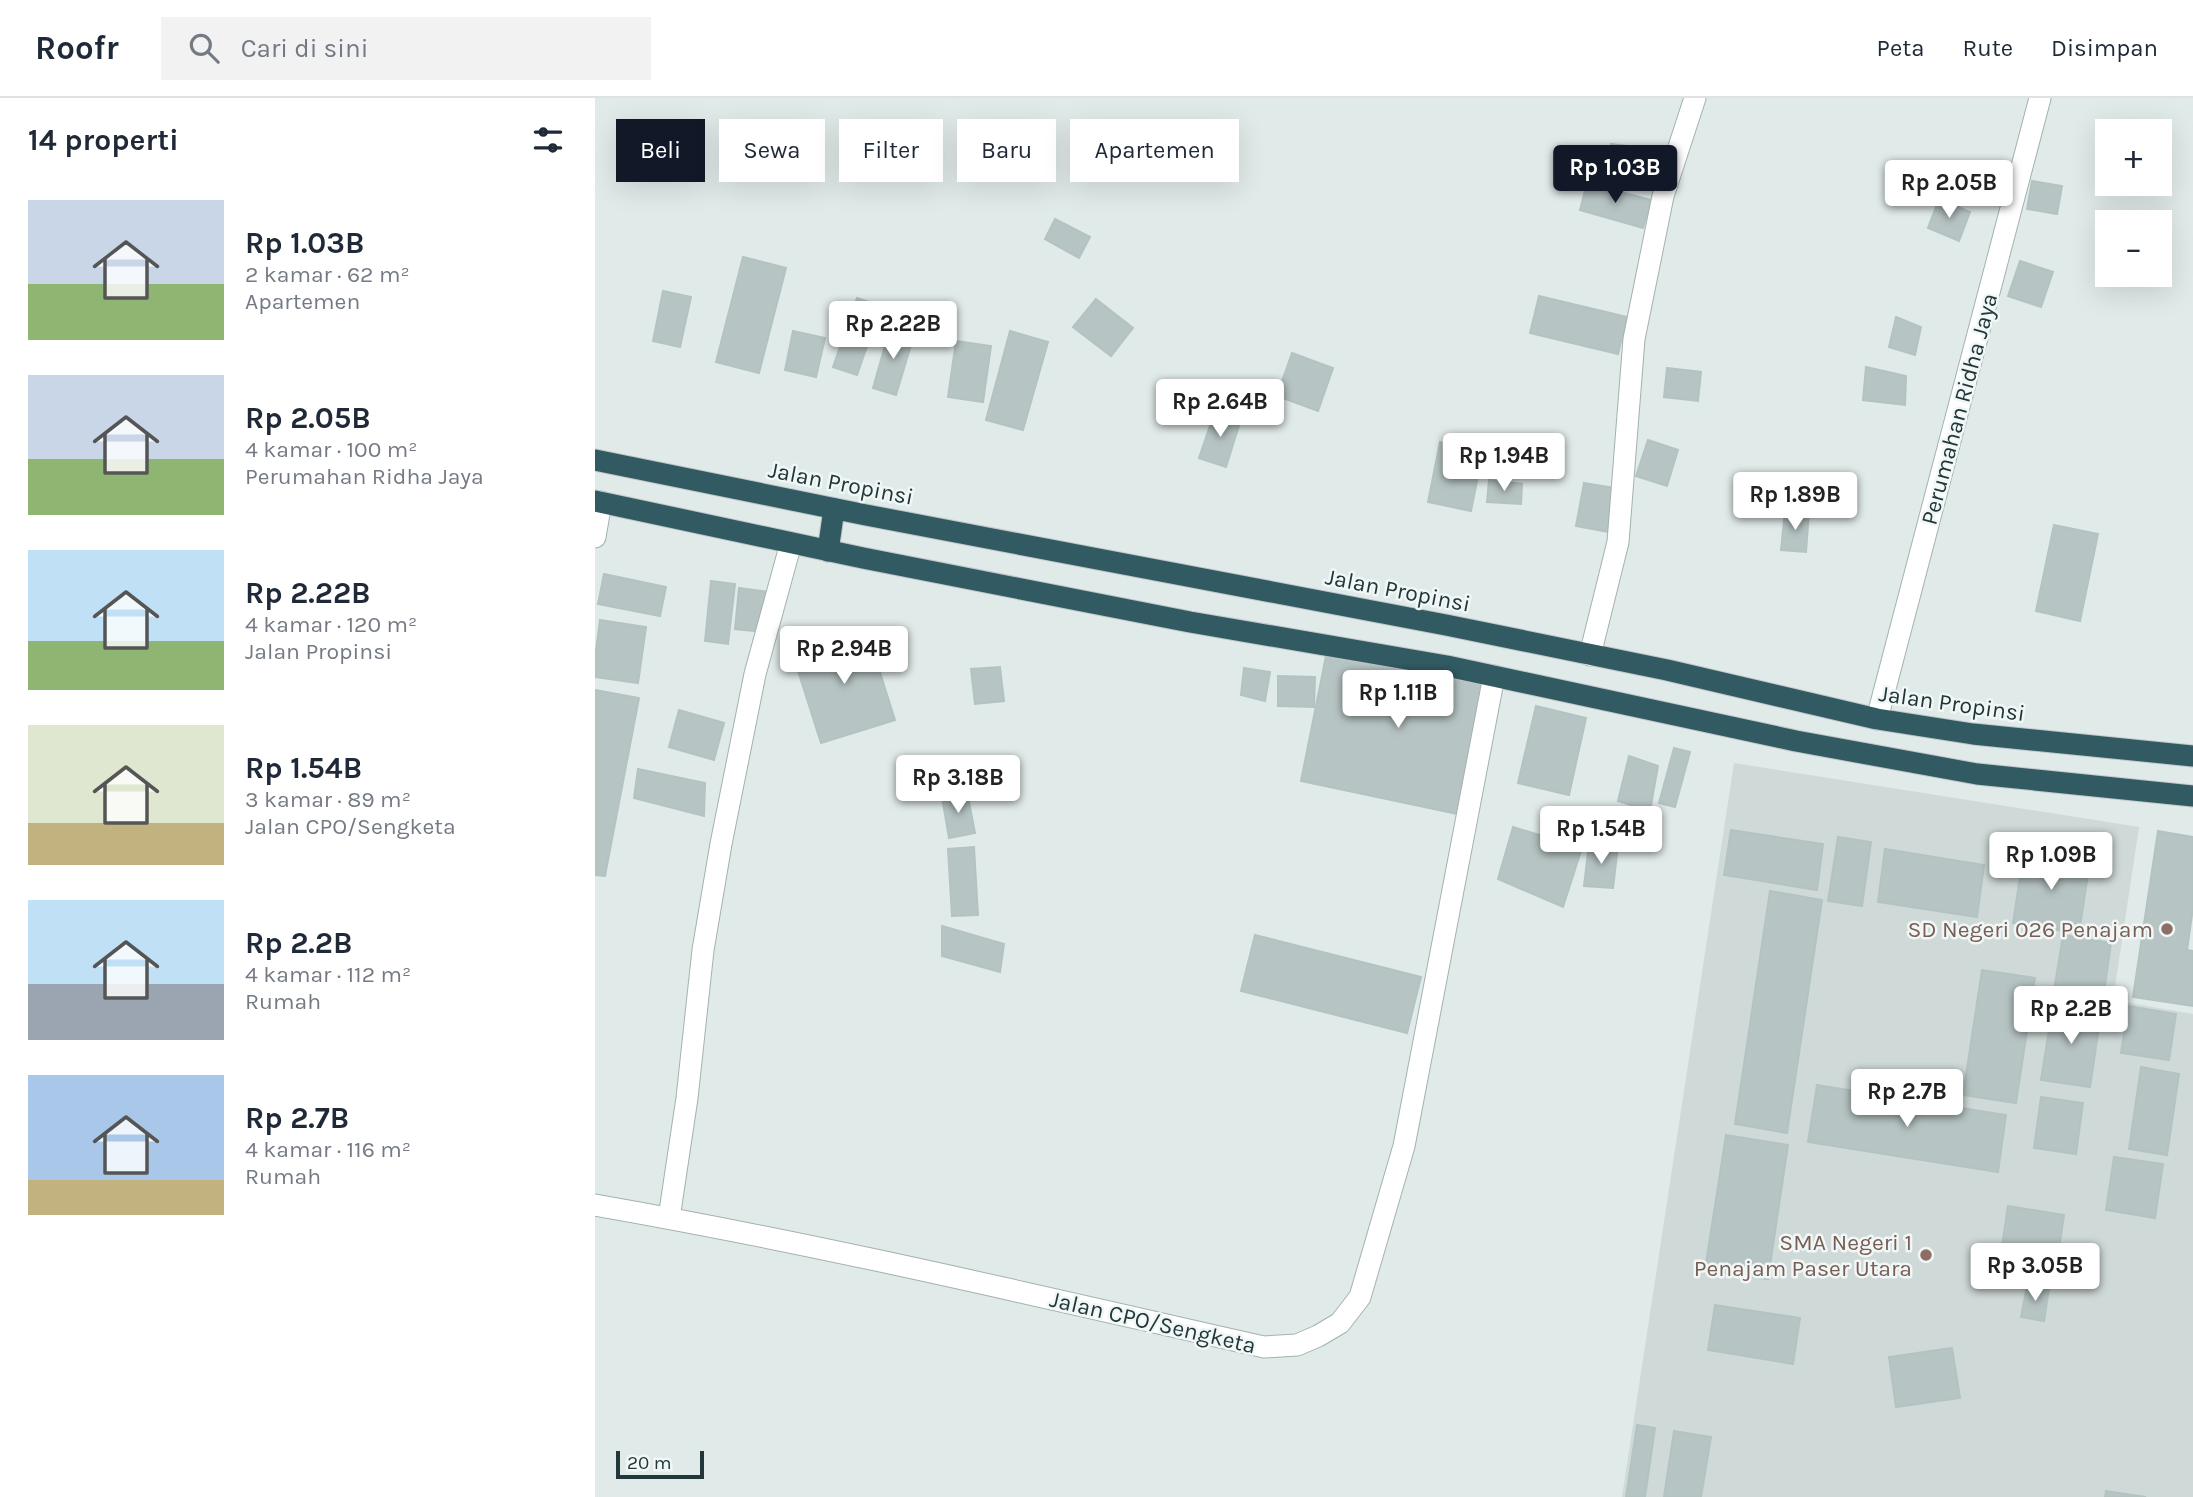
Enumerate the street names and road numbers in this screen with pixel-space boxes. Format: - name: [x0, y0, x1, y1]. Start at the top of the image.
- street label: Perumahan Ridha Jaya: [1916, 290, 2003, 528]
- street label: Jalan Propinsi: [766, 456, 916, 511]
- street label: Jalan Propinsi: [1323, 563, 1473, 618]
- street label: Jalan Propinsi: [1877, 680, 2027, 727]
- street label: Jalan CPO/Sengketa: [1047, 1286, 1259, 1359]

